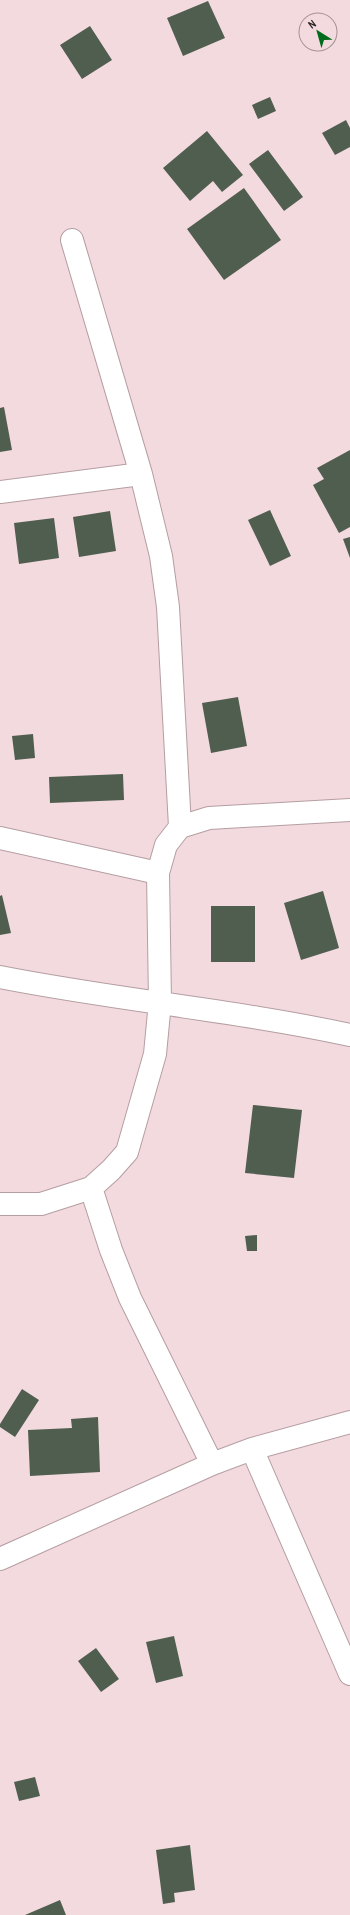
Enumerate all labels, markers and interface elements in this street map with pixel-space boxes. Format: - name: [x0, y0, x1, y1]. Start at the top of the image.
- north arrow: [298, 12, 338, 52]
- text: N: [305, 16, 319, 32]

